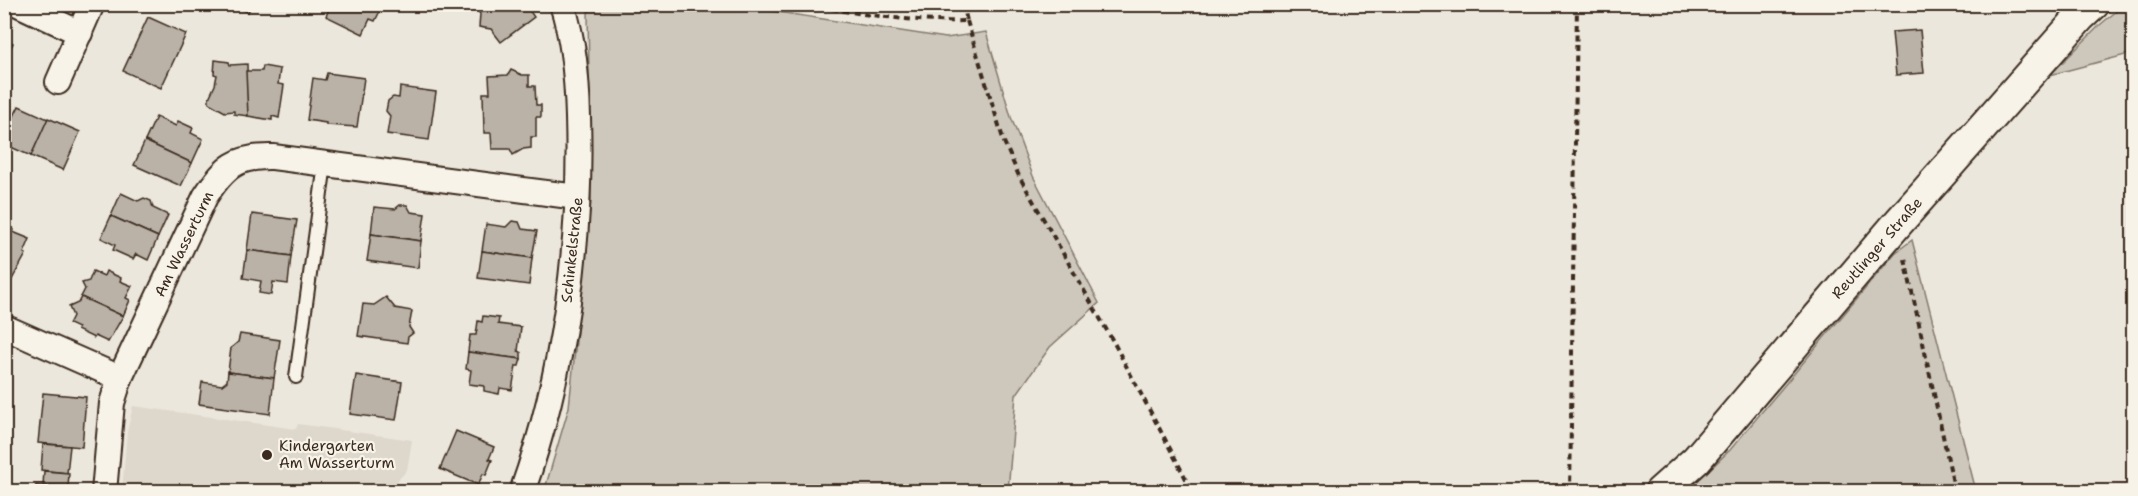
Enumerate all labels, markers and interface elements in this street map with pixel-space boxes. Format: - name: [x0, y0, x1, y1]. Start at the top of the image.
- street label: Am Wasserturm: [150, 188, 218, 300]
- street label: Reutlinger Straße: [1827, 193, 1927, 303]
- street label: Schinkelstraße: [557, 196, 587, 304]
- place label: Kindergarten Am Wasserturm: [279, 436, 394, 473]
- marker: Kindergarten Am Wasserturm: [260, 448, 274, 462]

